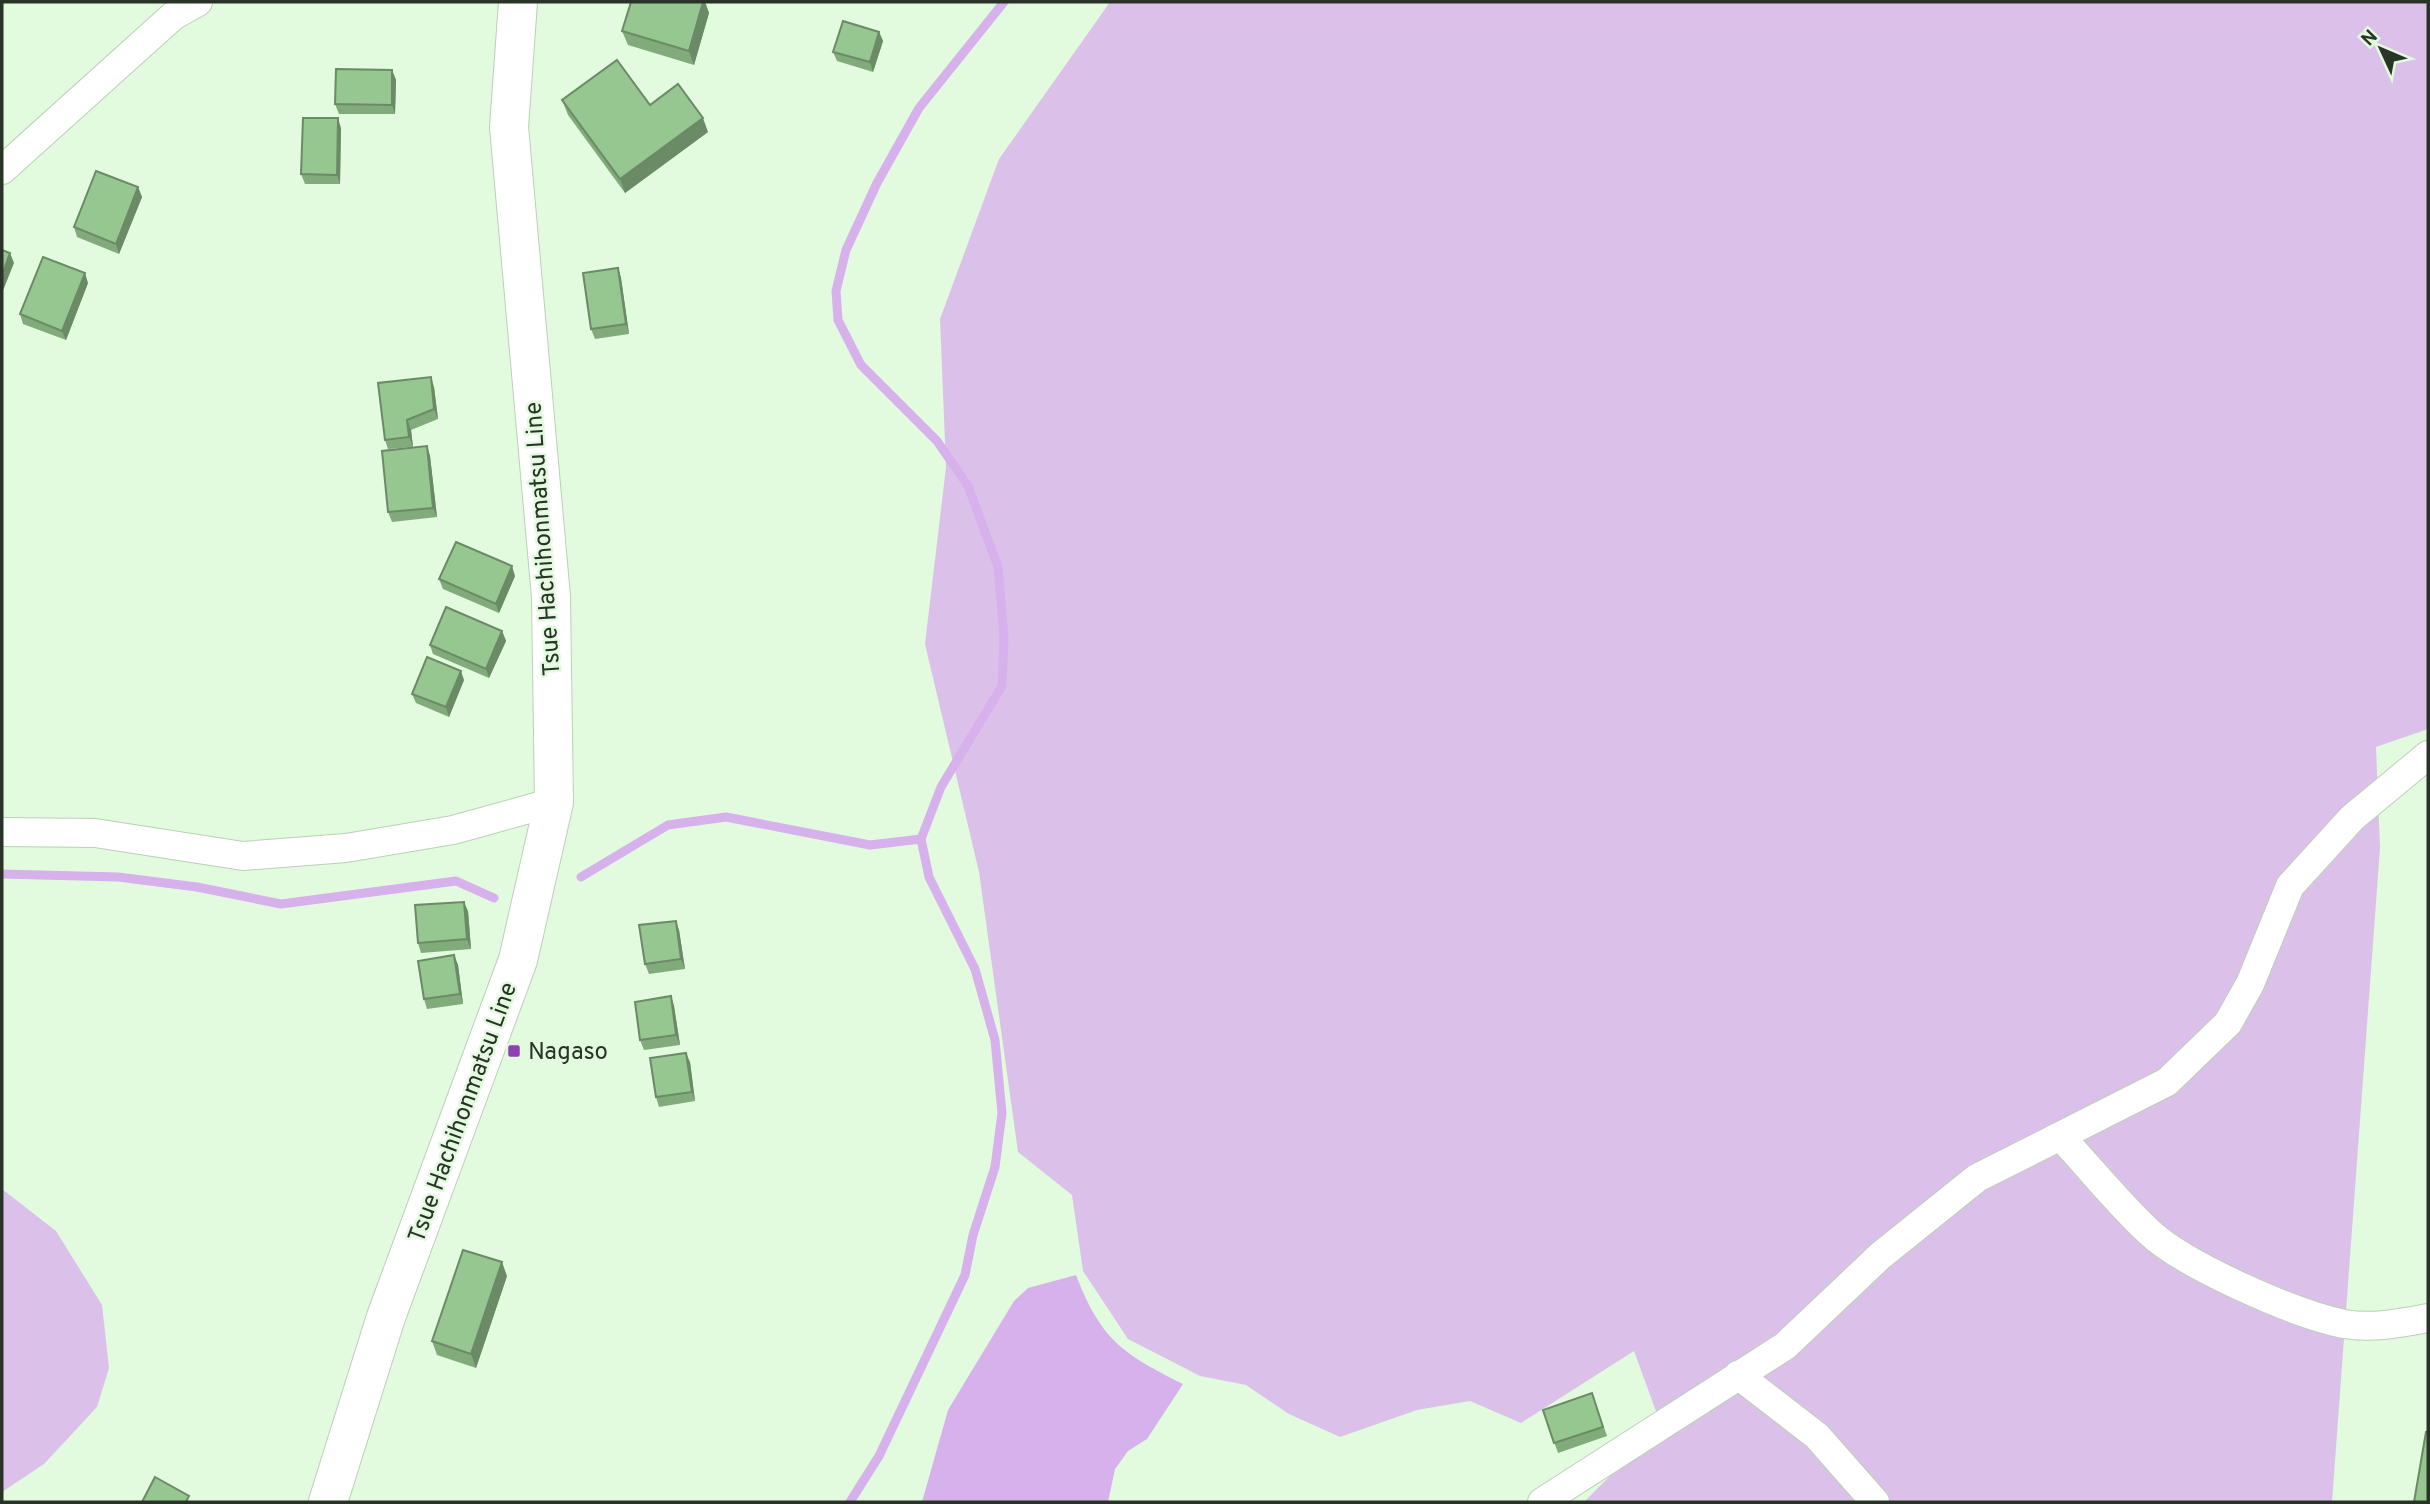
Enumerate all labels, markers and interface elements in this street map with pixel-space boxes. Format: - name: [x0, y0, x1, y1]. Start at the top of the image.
- north arrow: [2346, 14, 2416, 84]
- text: N: [2357, 25, 2384, 52]
- street label: Tsue Hachihonmatsu Line: [519, 401, 569, 677]
- street label: Tsue Hachihonmatsu Line: [403, 978, 525, 1247]
- place label: Nagaso: [528, 1038, 608, 1068]
- marker: Nagaso: [506, 1043, 522, 1059]

